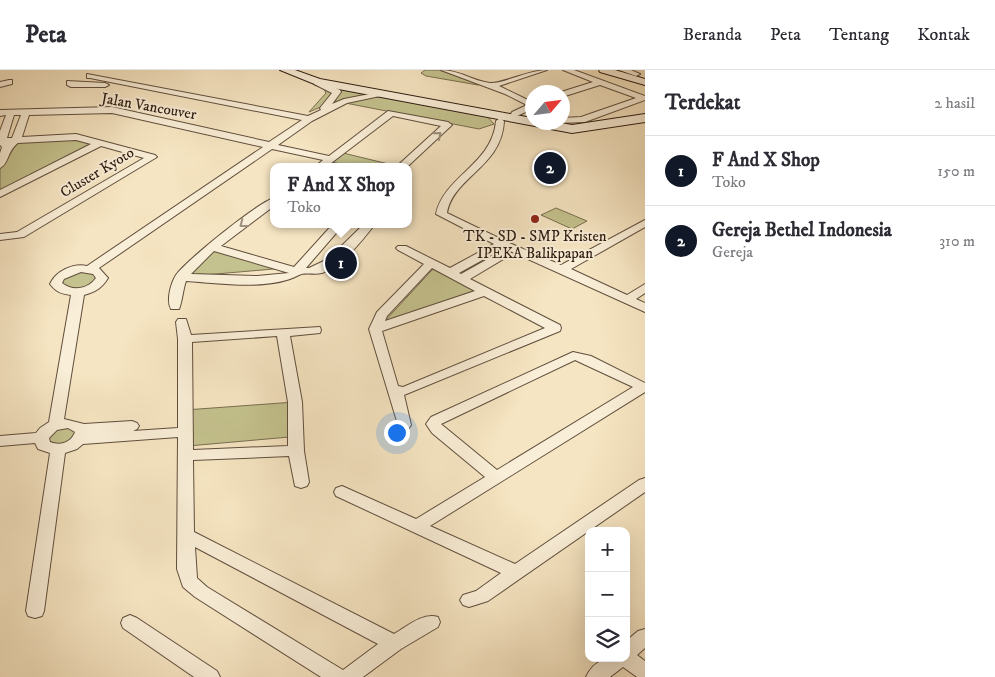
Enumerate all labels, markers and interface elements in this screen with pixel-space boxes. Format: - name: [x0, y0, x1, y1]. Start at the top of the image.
- text: Peta: [25, 20, 66, 50]
- text: Beranda: [683, 24, 742, 46]
- text: Peta: [770, 24, 801, 46]
- text: Tentang: [829, 24, 889, 46]
- text: Kontak: [917, 24, 970, 46]
- north arrow: [525, 85, 570, 130]
- street label: Jalan Vancouver: [98, 88, 198, 124]
- text: Terdekat: [665, 90, 740, 116]
- text: 2 hasil: [934, 93, 975, 113]
- one-way arrow: [432, 132, 441, 141]
- street label: Cluster Kyoto: [57, 143, 138, 202]
- pin: 2: [534, 149, 566, 187]
- text: F And X Shop: [712, 149, 820, 172]
- text: 1: [678, 161, 684, 181]
- text: 150 m: [937, 161, 975, 181]
- popup: [270, 163, 412, 228]
- text: Toko: [712, 172, 746, 192]
- text: F And X Shop: [287, 174, 395, 197]
- text: Toko: [287, 197, 321, 217]
- marker: TK - SD - SMP Kristen IPEKA Balikpapan: [529, 213, 541, 225]
- one-way arrow: [240, 219, 249, 227]
- text: Gereja Bethel Indonesia: [712, 219, 892, 242]
- place label: TK - SD - SMP Kristen IPEKA Balikpapan: [463, 227, 607, 263]
- text: 2: [677, 231, 685, 251]
- text: 310 m: [939, 231, 975, 251]
- text: Gereja: [712, 242, 753, 262]
- pin: 1: [325, 244, 357, 282]
- your location: [384, 420, 410, 446]
- map controls: [585, 527, 630, 662]
- button: +: [585, 527, 630, 572]
- button: −: [585, 572, 630, 617]
- button: layers: [585, 617, 630, 662]

